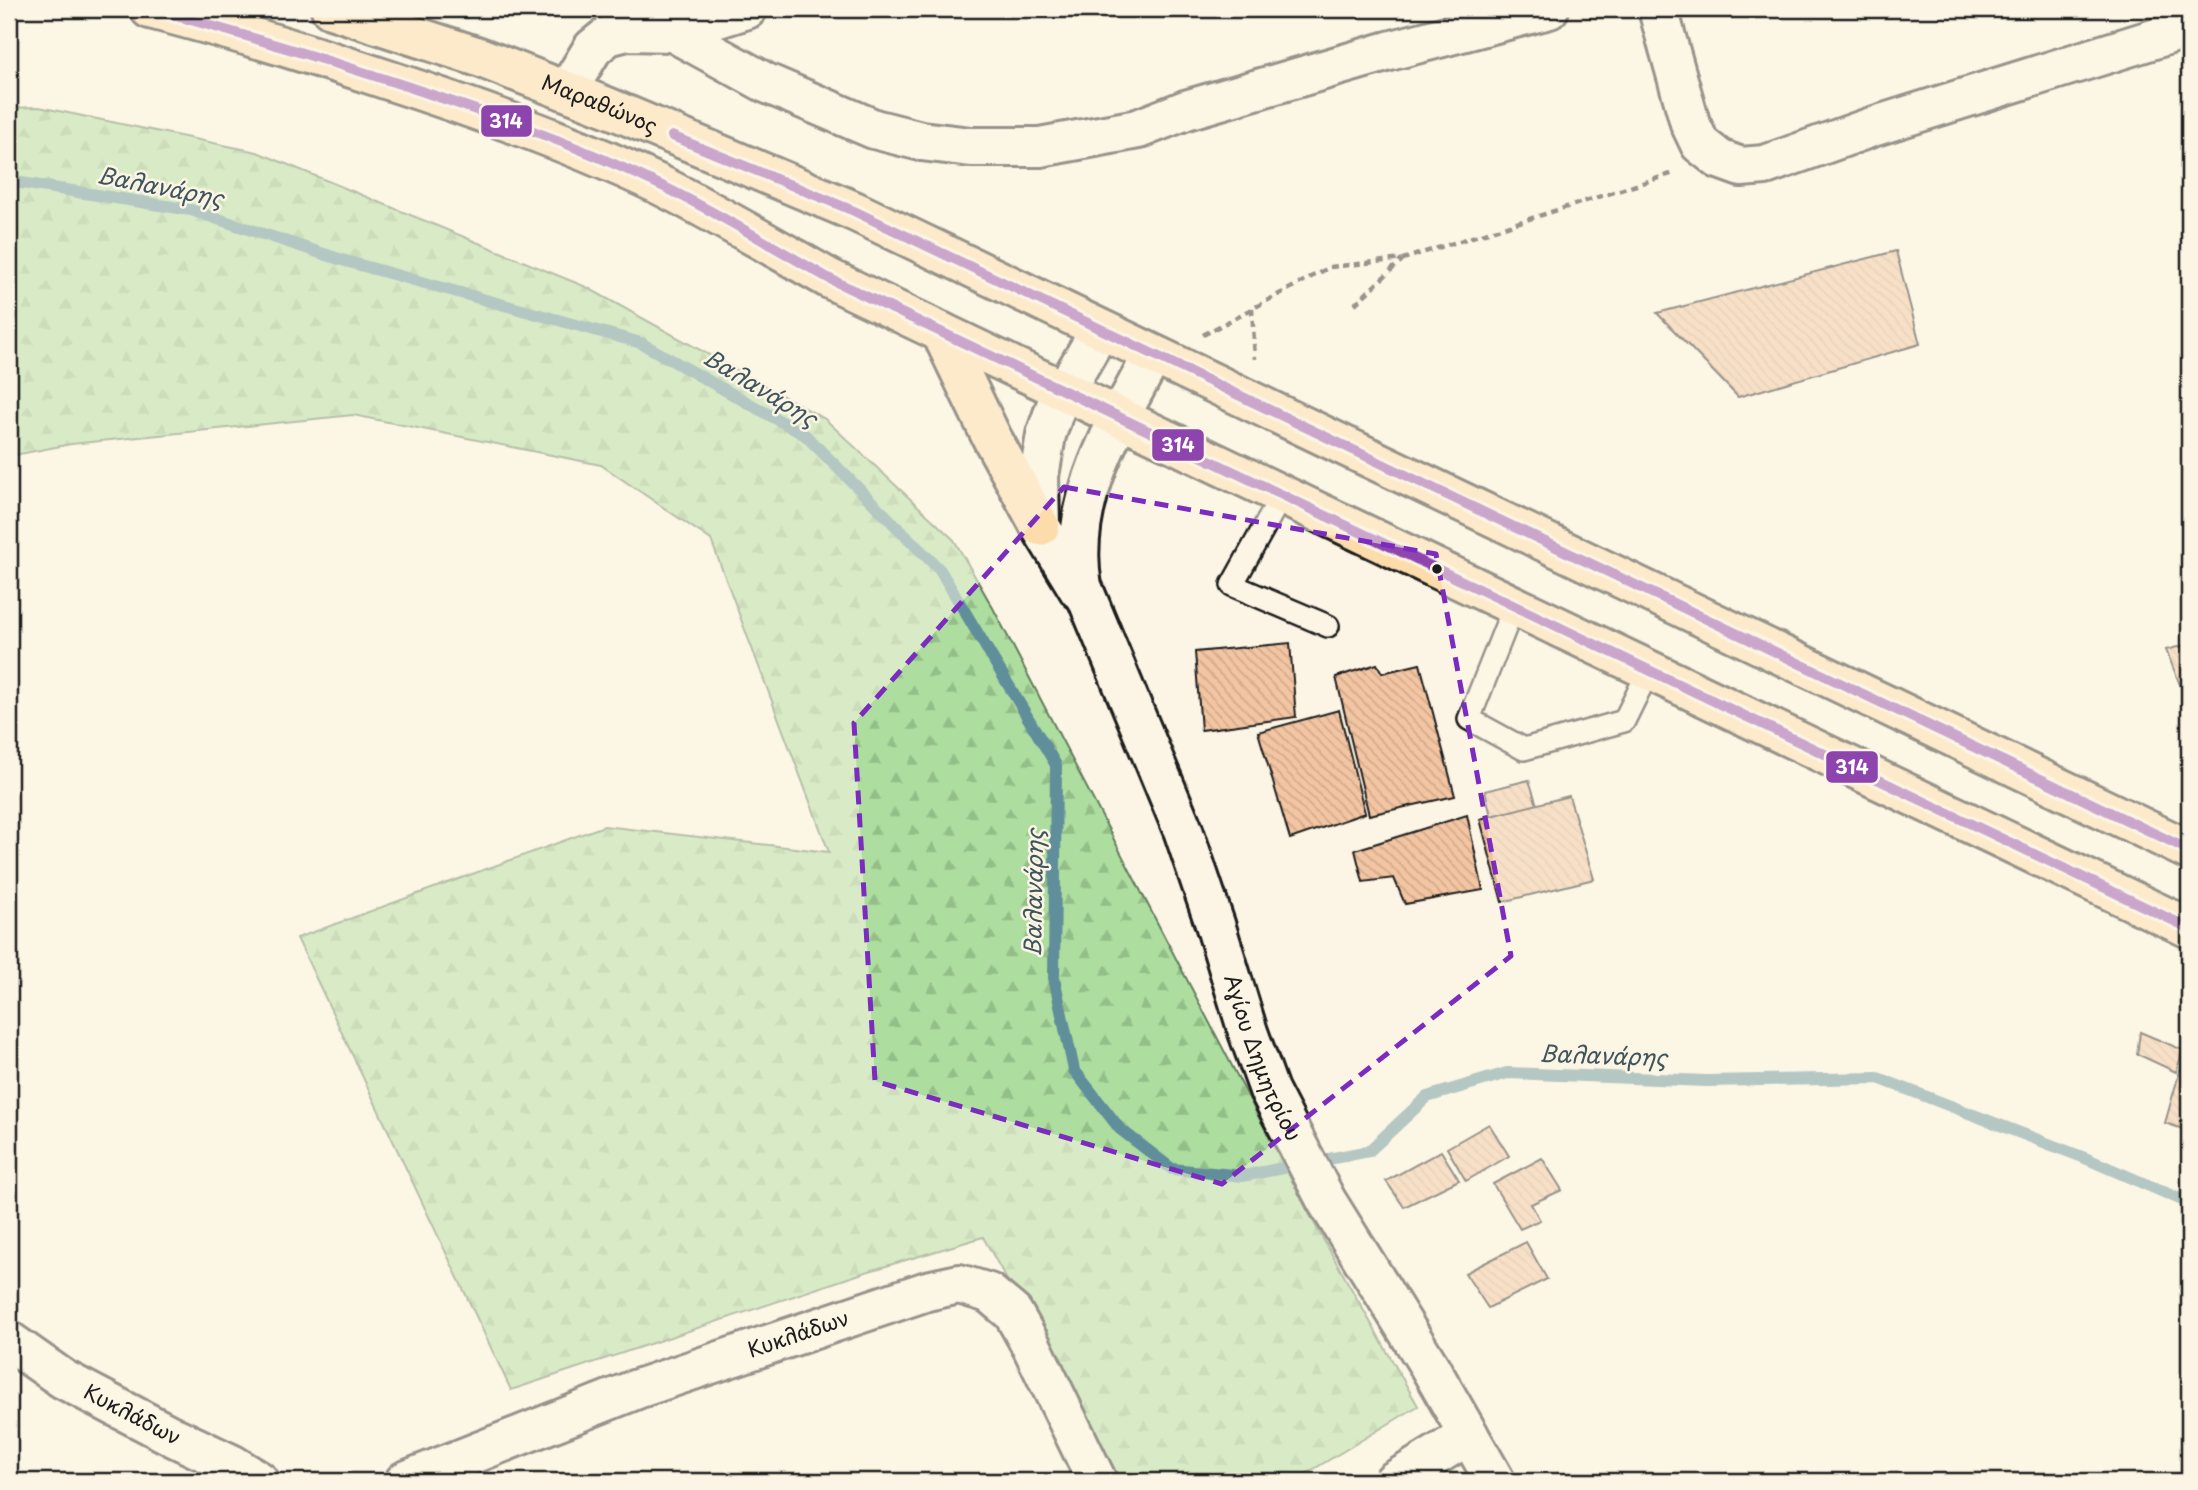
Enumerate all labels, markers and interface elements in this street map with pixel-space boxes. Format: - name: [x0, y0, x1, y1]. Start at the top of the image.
- street label: Μαραθώνος: [537, 65, 663, 141]
- line badge: 314: [480, 104, 533, 138]
- text: 314: [489, 106, 523, 134]
- water label: Βαλανάρης: [94, 156, 229, 215]
- water label: Βαλανάρης: [697, 339, 826, 436]
- line badge: 314: [1151, 428, 1205, 462]
- text: 314: [1161, 430, 1195, 458]
- unlabelled marker: [1430, 562, 1444, 576]
- line badge: 314: [1825, 750, 1879, 784]
- text: 314: [1835, 752, 1869, 780]
- water label: Βαλανάρης: [1014, 827, 1051, 957]
- street label: Αγίου Δημητρίου: [1217, 970, 1311, 1146]
- water label: Βαλανάρης: [1538, 1035, 1670, 1074]
- street label: Κυκλάδων: [743, 1300, 853, 1365]
- street label: Κυκλάδων: [79, 1375, 187, 1452]

